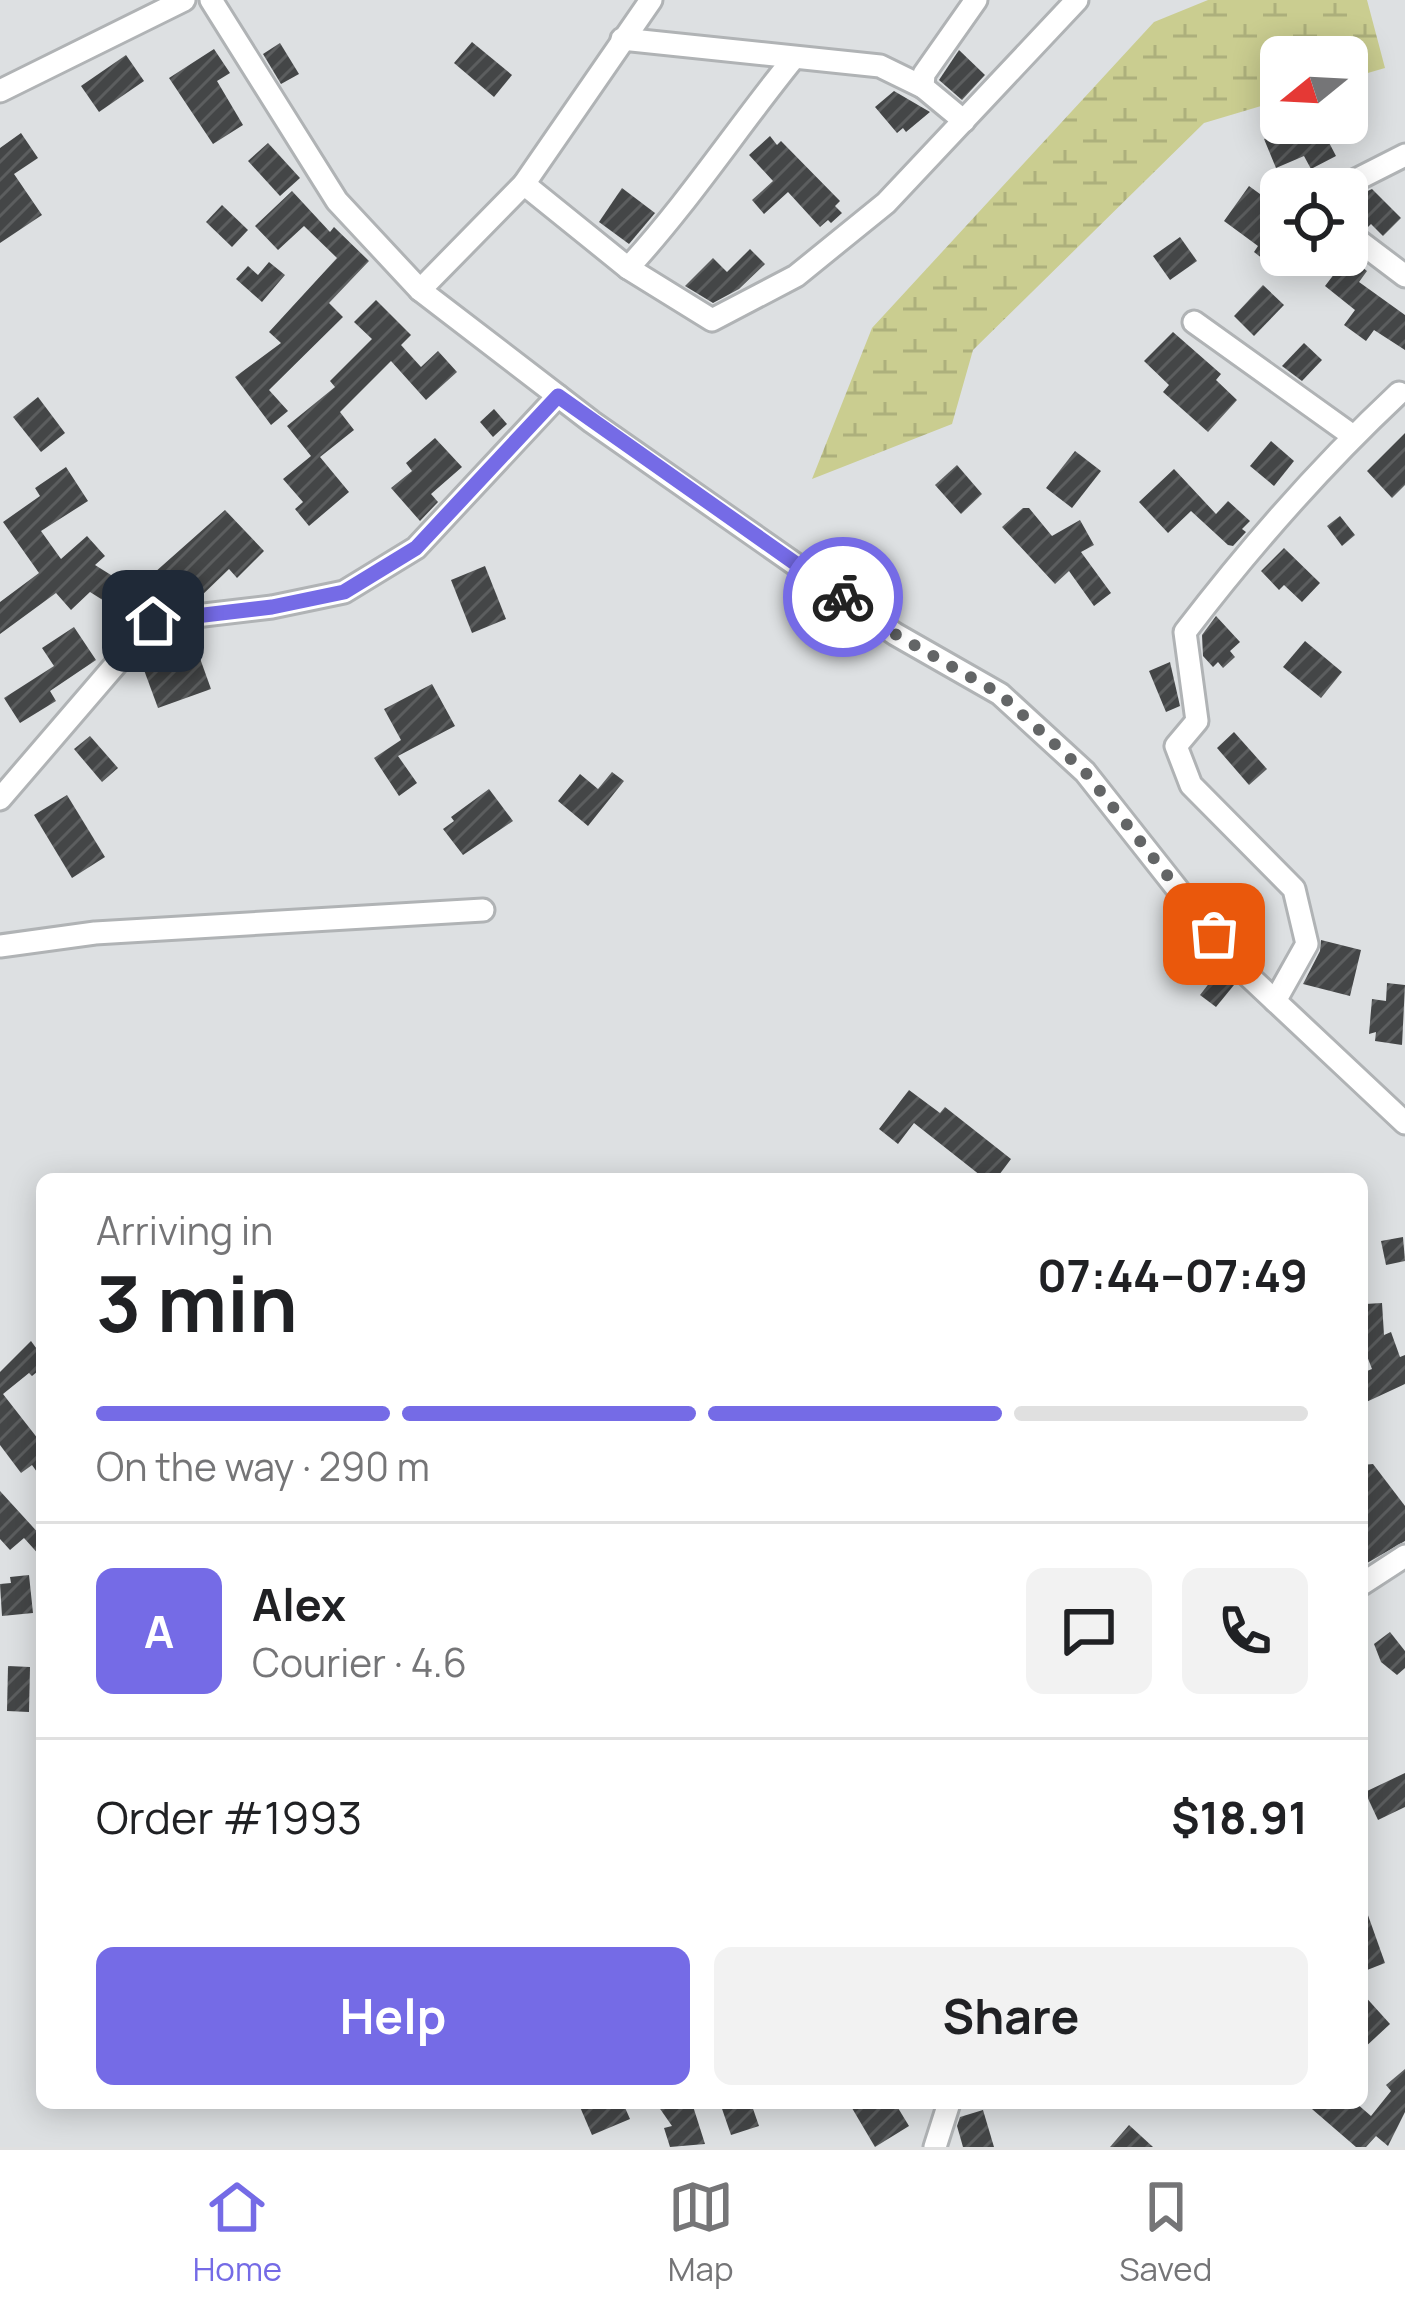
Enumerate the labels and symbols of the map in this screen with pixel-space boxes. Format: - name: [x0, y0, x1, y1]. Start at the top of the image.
- north arrow: [1260, 36, 1368, 144]
- courier: [783, 537, 903, 657]
- pin: [102, 570, 204, 672]
- pin: [1163, 883, 1265, 985]

